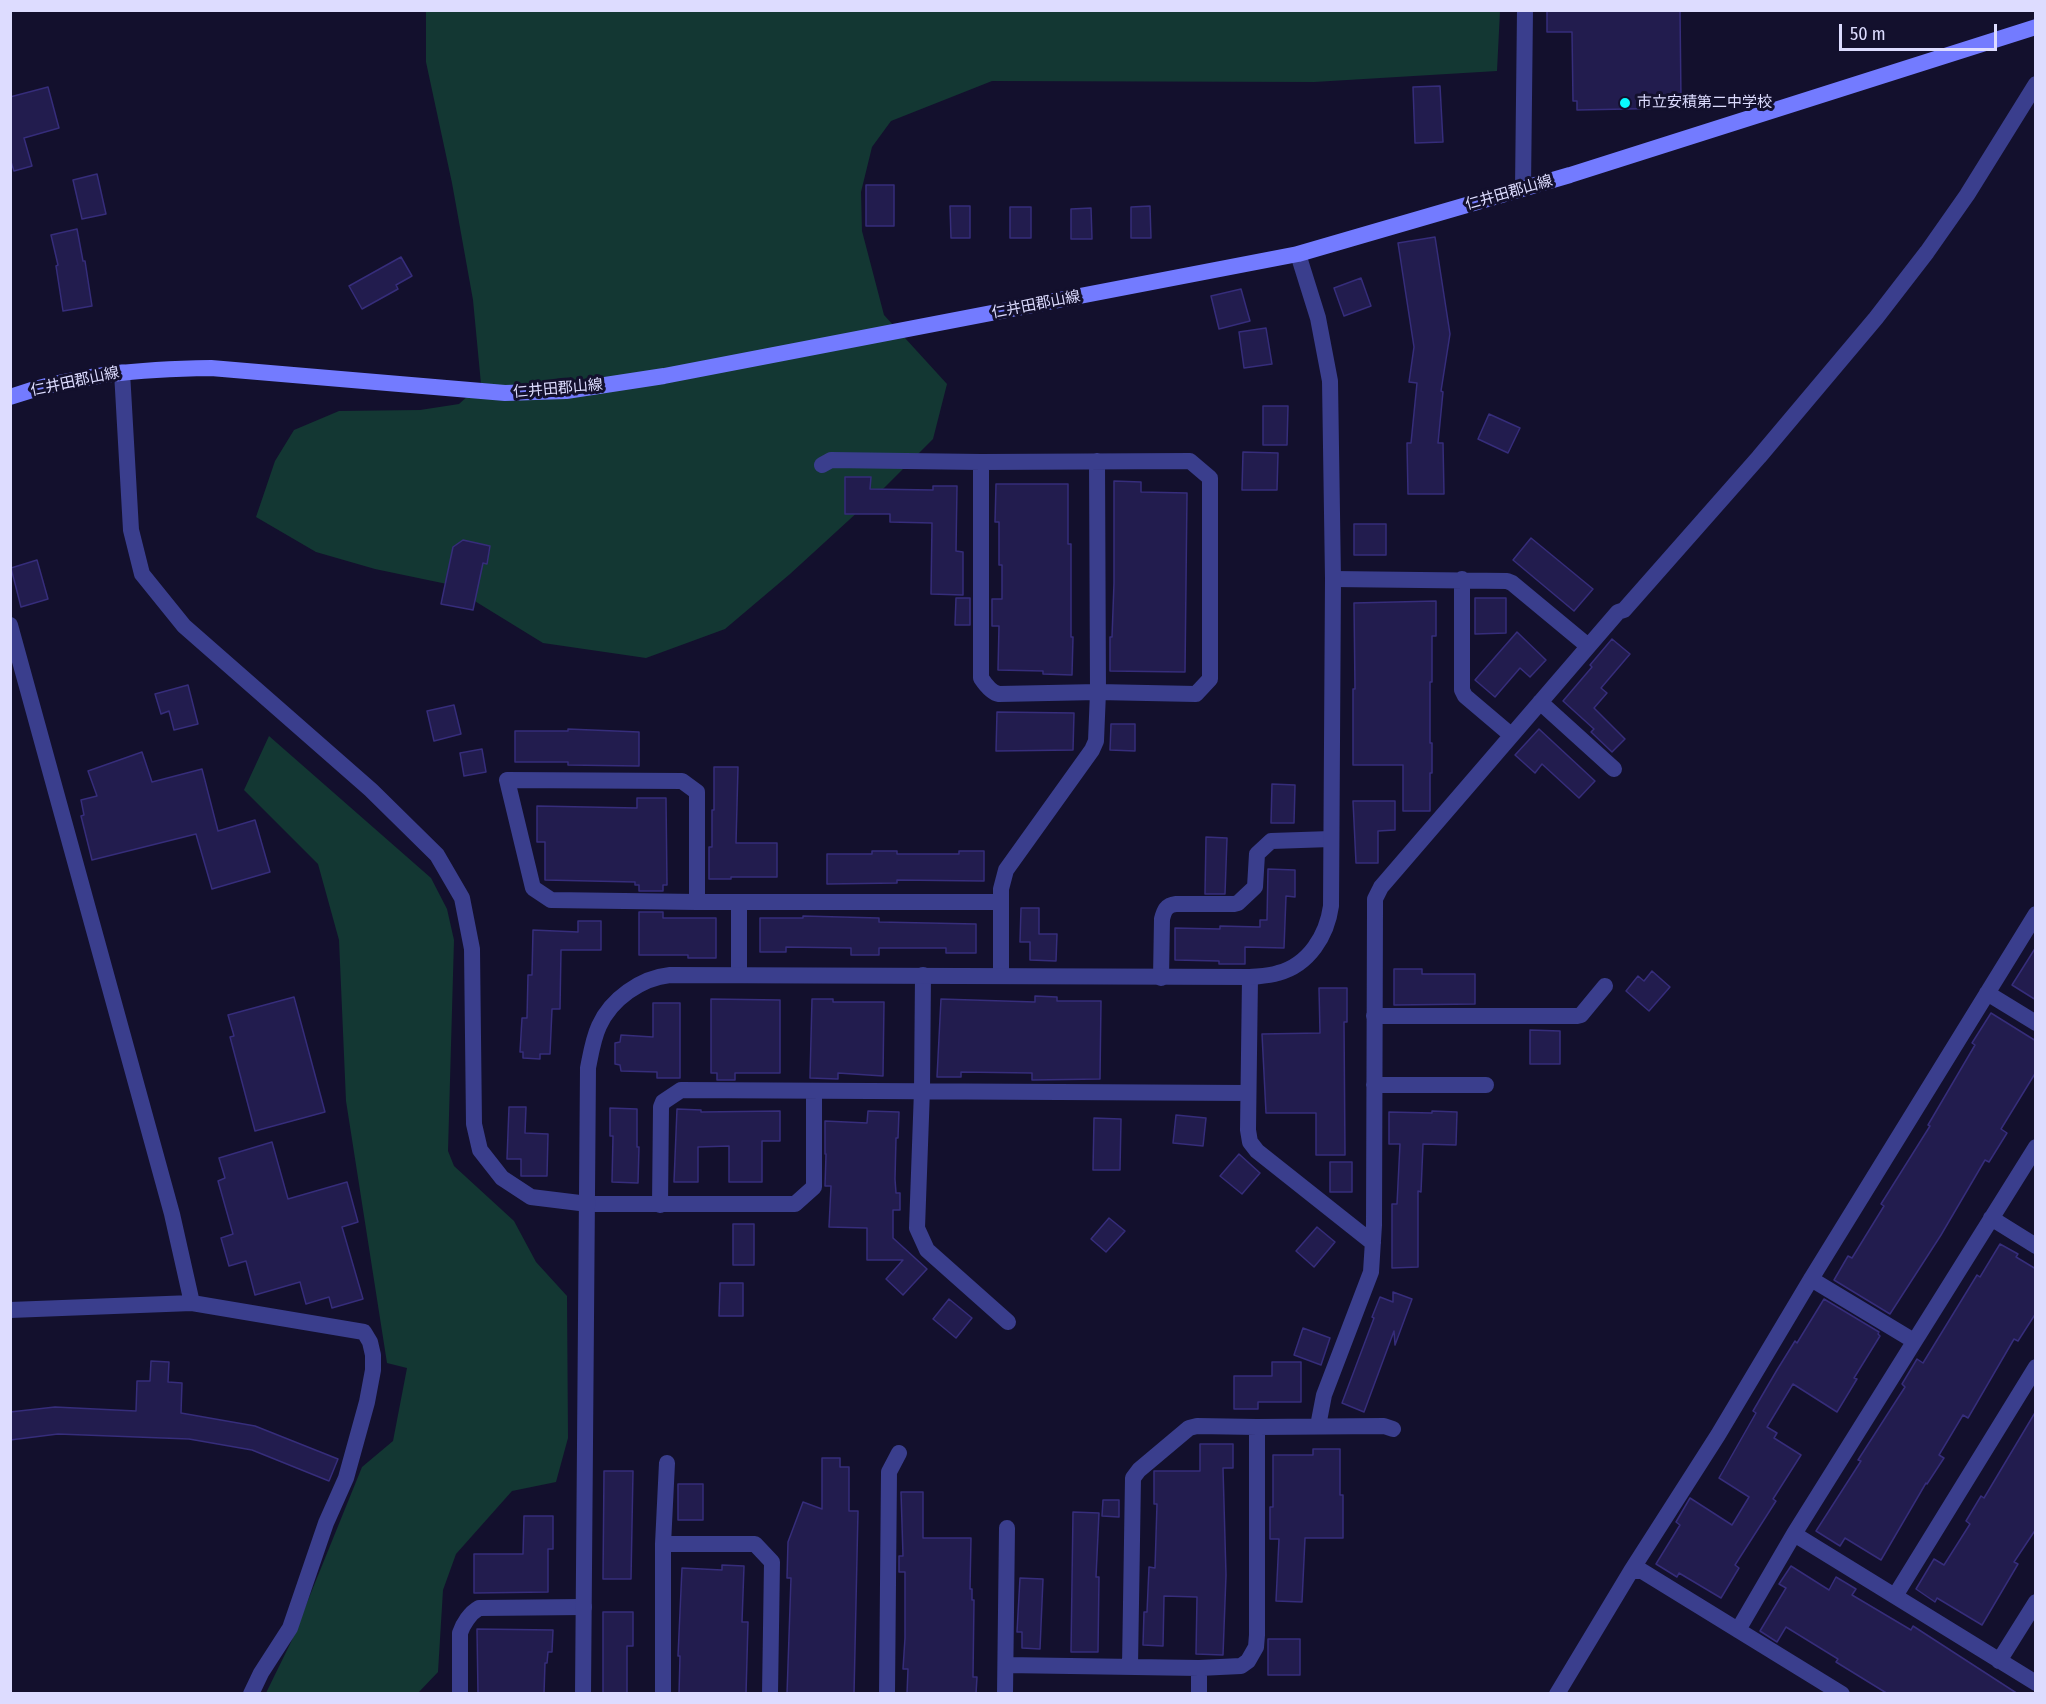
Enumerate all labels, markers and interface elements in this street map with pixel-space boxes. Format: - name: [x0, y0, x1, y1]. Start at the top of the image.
- scale bar: [1842, 12, 2000, 50]
- text: 50 m: [1850, 23, 1886, 45]
- place label: 市立安積第二中学校: [1637, 94, 1772, 112]
- marker: 市立安積第二中学校: [1618, 96, 1632, 110]
- street label: 仁井田郡山線: [1463, 172, 1555, 214]
- street label: 仁井田郡山線: [990, 288, 1082, 322]
- street label: 仁井田郡山線: [29, 364, 121, 400]
- street label: 仁井田郡山線: [512, 376, 604, 402]

